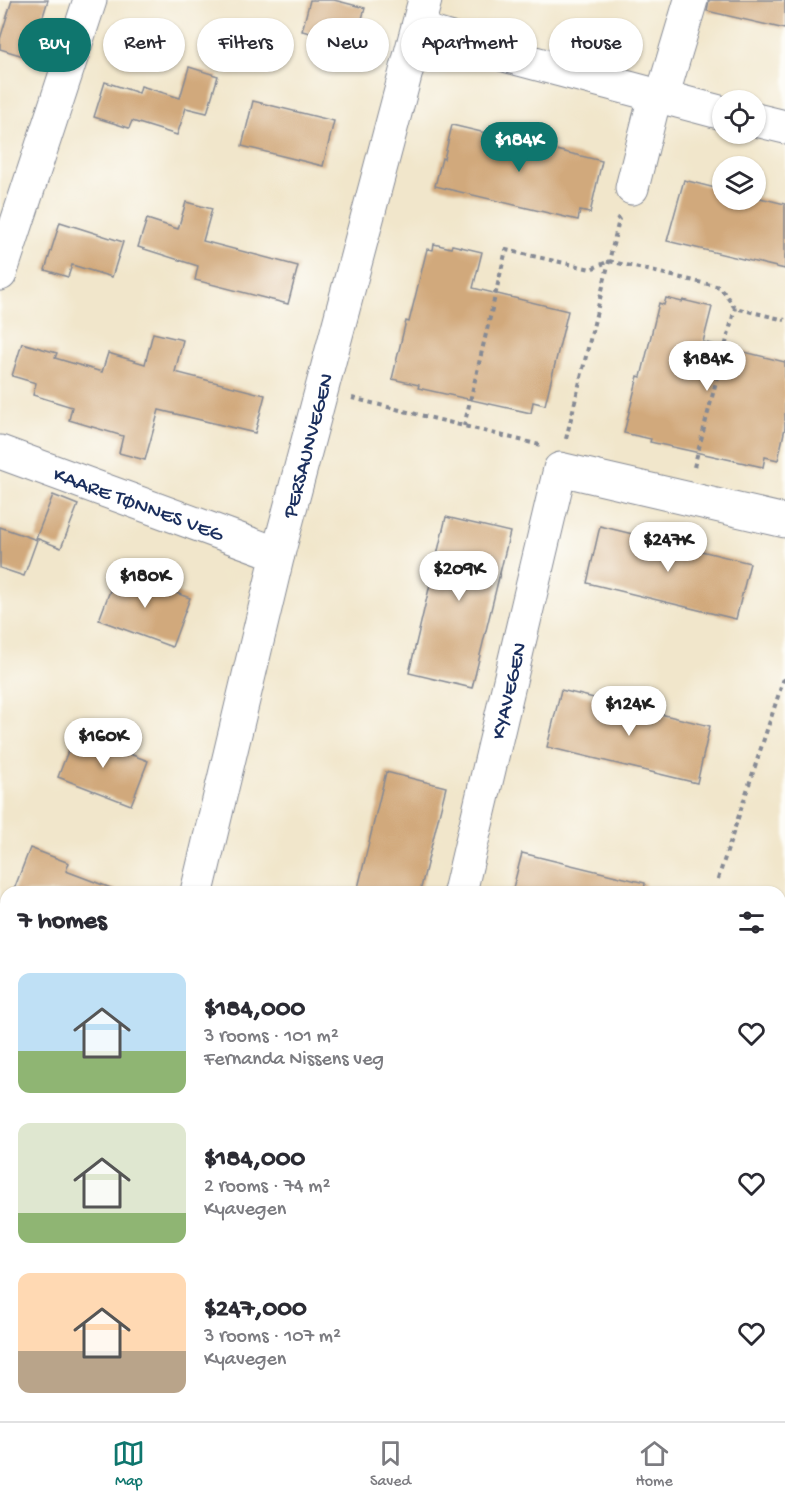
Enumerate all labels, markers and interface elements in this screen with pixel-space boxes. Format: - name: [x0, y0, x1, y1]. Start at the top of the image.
- chip: Buy: [18, 18, 91, 72]
- chip: Rent: [103, 18, 185, 72]
- chip: Filters: [197, 18, 294, 72]
- chip: New: [306, 18, 389, 72]
- chip: Apartment: [401, 18, 537, 72]
- chip: House: [549, 18, 643, 72]
- map controls: [712, 90, 766, 210]
- button: locate: [712, 90, 766, 144]
- pin: $184K: [477, 122, 561, 173]
- text: $184K: [495, 130, 543, 153]
- button: layers: [712, 156, 766, 210]
- pin: $184K: [665, 341, 749, 392]
- text: $184K: [683, 349, 731, 372]
- street label: PERSAUNVEGEN: [279, 371, 341, 522]
- street label: KAARE TØNNES VEG: [49, 464, 227, 549]
- pin: $247K: [626, 522, 710, 573]
- text: $247K: [643, 530, 693, 553]
- pin: $209K: [417, 551, 501, 602]
- pin: $180K: [103, 558, 187, 609]
- text: $209K: [433, 559, 485, 582]
- text: $180K: [120, 566, 170, 589]
- street label: KYAVEGEN: [488, 641, 535, 742]
- pin: $124K: [587, 686, 671, 737]
- text: $124K: [605, 694, 653, 717]
- pin: $160K: [61, 718, 145, 769]
- text: $160K: [78, 726, 128, 749]
- icon: filters: [735, 906, 768, 939]
- text: 7 homes: [18, 907, 107, 938]
- text: $184,000: [204, 995, 305, 1026]
- icon: home: [66, 997, 138, 1069]
- icon: heart: [735, 1017, 768, 1050]
- text: 3 rooms · 101 m²: [204, 1026, 339, 1049]
- text: Fernanda Nissens veg: [204, 1049, 384, 1072]
- text: $184,000: [204, 1145, 305, 1176]
- icon: home: [66, 1147, 138, 1219]
- icon: heart: [735, 1167, 768, 1200]
- text: 2 rooms · 74 m²: [204, 1176, 330, 1199]
- text: Kyavegen: [204, 1199, 286, 1222]
- text: $247,000: [204, 1295, 307, 1326]
- icon: home: [66, 1297, 138, 1369]
- icon: heart: [735, 1317, 768, 1350]
- text: 3 rooms · 107 m²: [204, 1326, 341, 1349]
- text: Kyavegen: [204, 1349, 286, 1372]
- tab: Map: [112, 1437, 145, 1492]
- tab: Saved: [370, 1437, 411, 1492]
- tab: Home: [636, 1437, 673, 1492]

